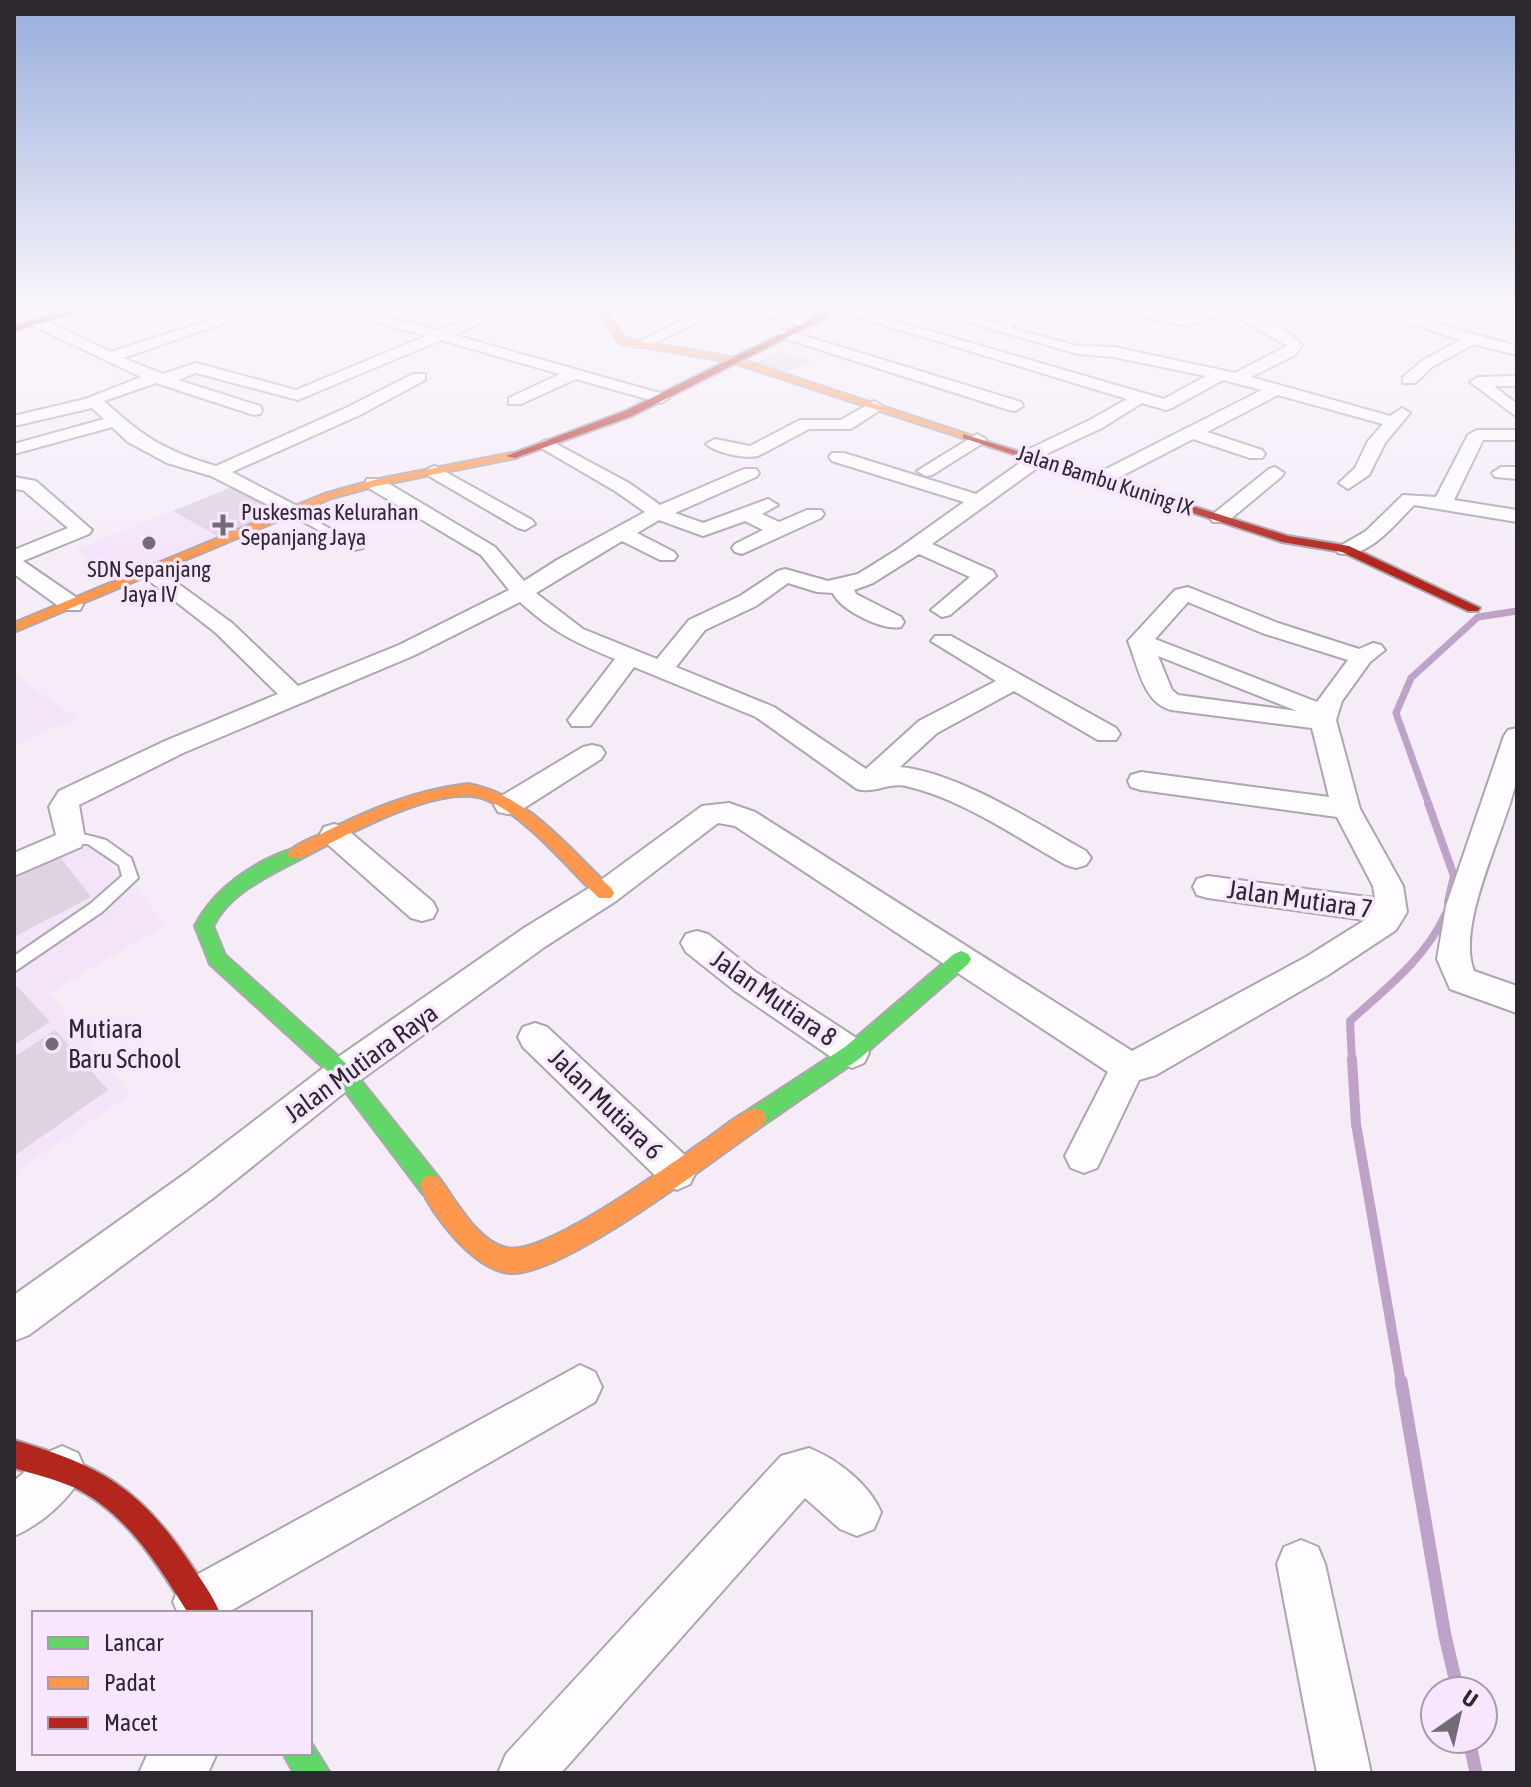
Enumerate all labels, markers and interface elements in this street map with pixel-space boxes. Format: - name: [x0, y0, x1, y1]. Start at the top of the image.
- street label: Jalan Bambu Kuning IX: [1014, 439, 1196, 521]
- place label: Puskesmas Kelurahan Sepanjang Jaya: [241, 499, 419, 550]
- marker: Puskesmas Kelurahan Sepanjang Jaya: [212, 514, 234, 536]
- marker: SDN Sepanjang Jaya IV: [140, 534, 158, 552]
- place label: SDN Sepanjang Jaya IV: [87, 556, 211, 607]
- street label: Jalan Mutiara 7: [1226, 874, 1374, 924]
- street label: Jalan Mutiara 8: [706, 944, 842, 1052]
- street label: Jalan Mutiara Raya: [279, 998, 443, 1128]
- place label: Mutiara Baru School: [68, 1014, 181, 1074]
- marker: Mutiara Baru School: [43, 1035, 61, 1053]
- street label: Jalan Mutiara 6: [543, 1042, 669, 1166]
- legend: [32, 1611, 312, 1755]
- text: Lancar: [104, 1629, 164, 1656]
- text: Padat: [104, 1669, 156, 1696]
- north arrow: [1419, 1675, 1499, 1755]
- text: U: [1458, 1684, 1483, 1713]
- text: Macet: [104, 1709, 158, 1736]

